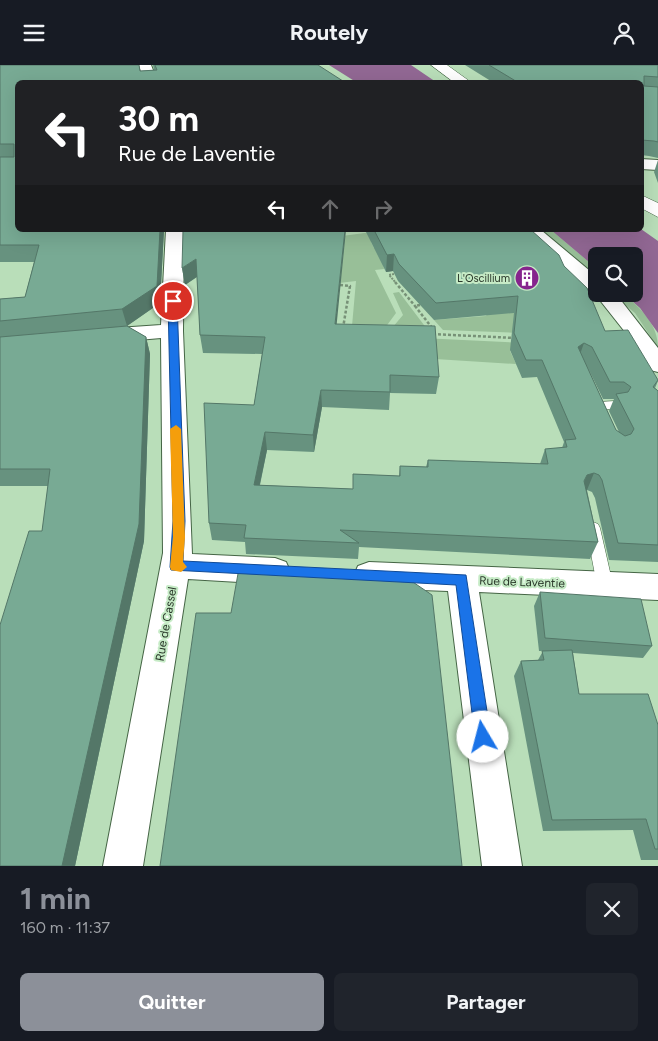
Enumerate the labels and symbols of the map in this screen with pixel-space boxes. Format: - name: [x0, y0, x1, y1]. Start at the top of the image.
- building icon: L'Oscillium: [514, 265, 540, 291]
- place label: L'Oscillium: [457, 272, 510, 285]
- pin: [152, 280, 194, 322]
- street label: Rue de Laventie: [479, 574, 566, 591]
- street label: Rue de Cassel: [153, 586, 179, 662]
- position arrow: [456, 710, 508, 762]

